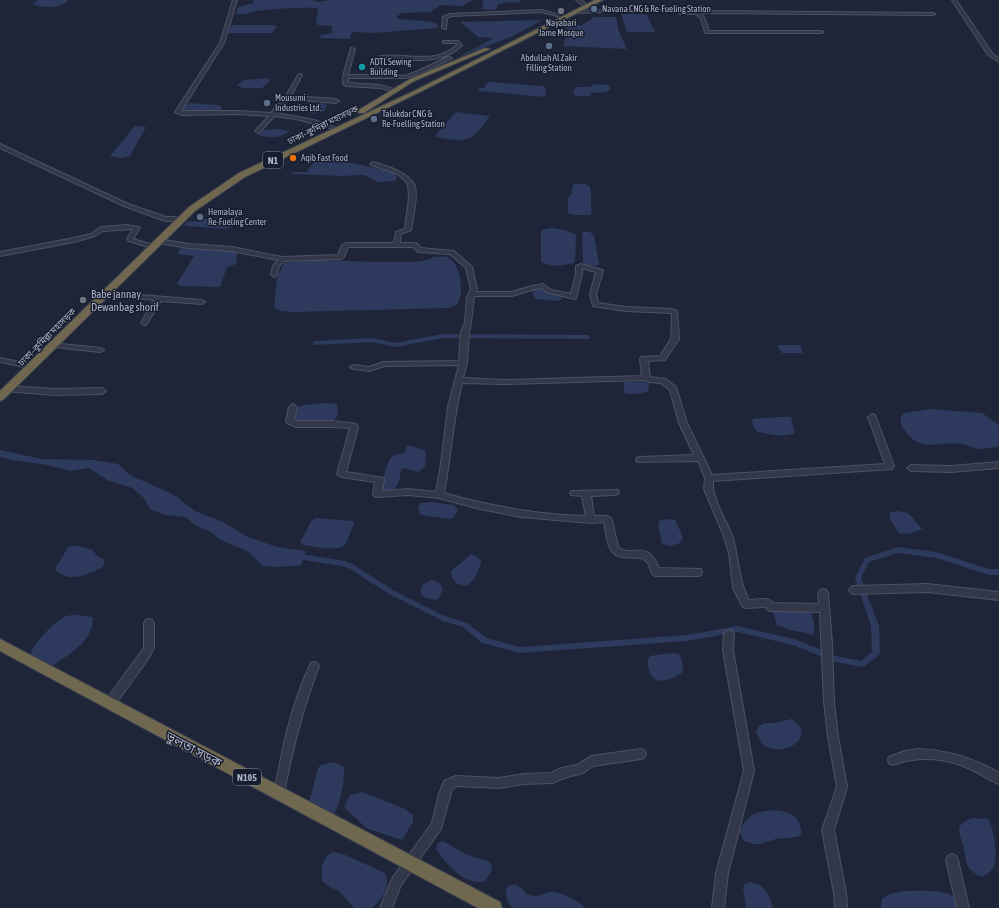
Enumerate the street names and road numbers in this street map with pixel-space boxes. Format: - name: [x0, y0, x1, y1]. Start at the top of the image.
- street label: ঢাকা–কুমিল্লা মহাসড়ক: [285, 102, 361, 148]
- road number: N1: [263, 152, 283, 168]
- street label: ঢাকা–কুমিল্লা মহাসড়ক: [15, 305, 79, 369]
- street label: ভুলতা সড়ক: [162, 728, 225, 772]
- road number: N105: [233, 769, 261, 785]

